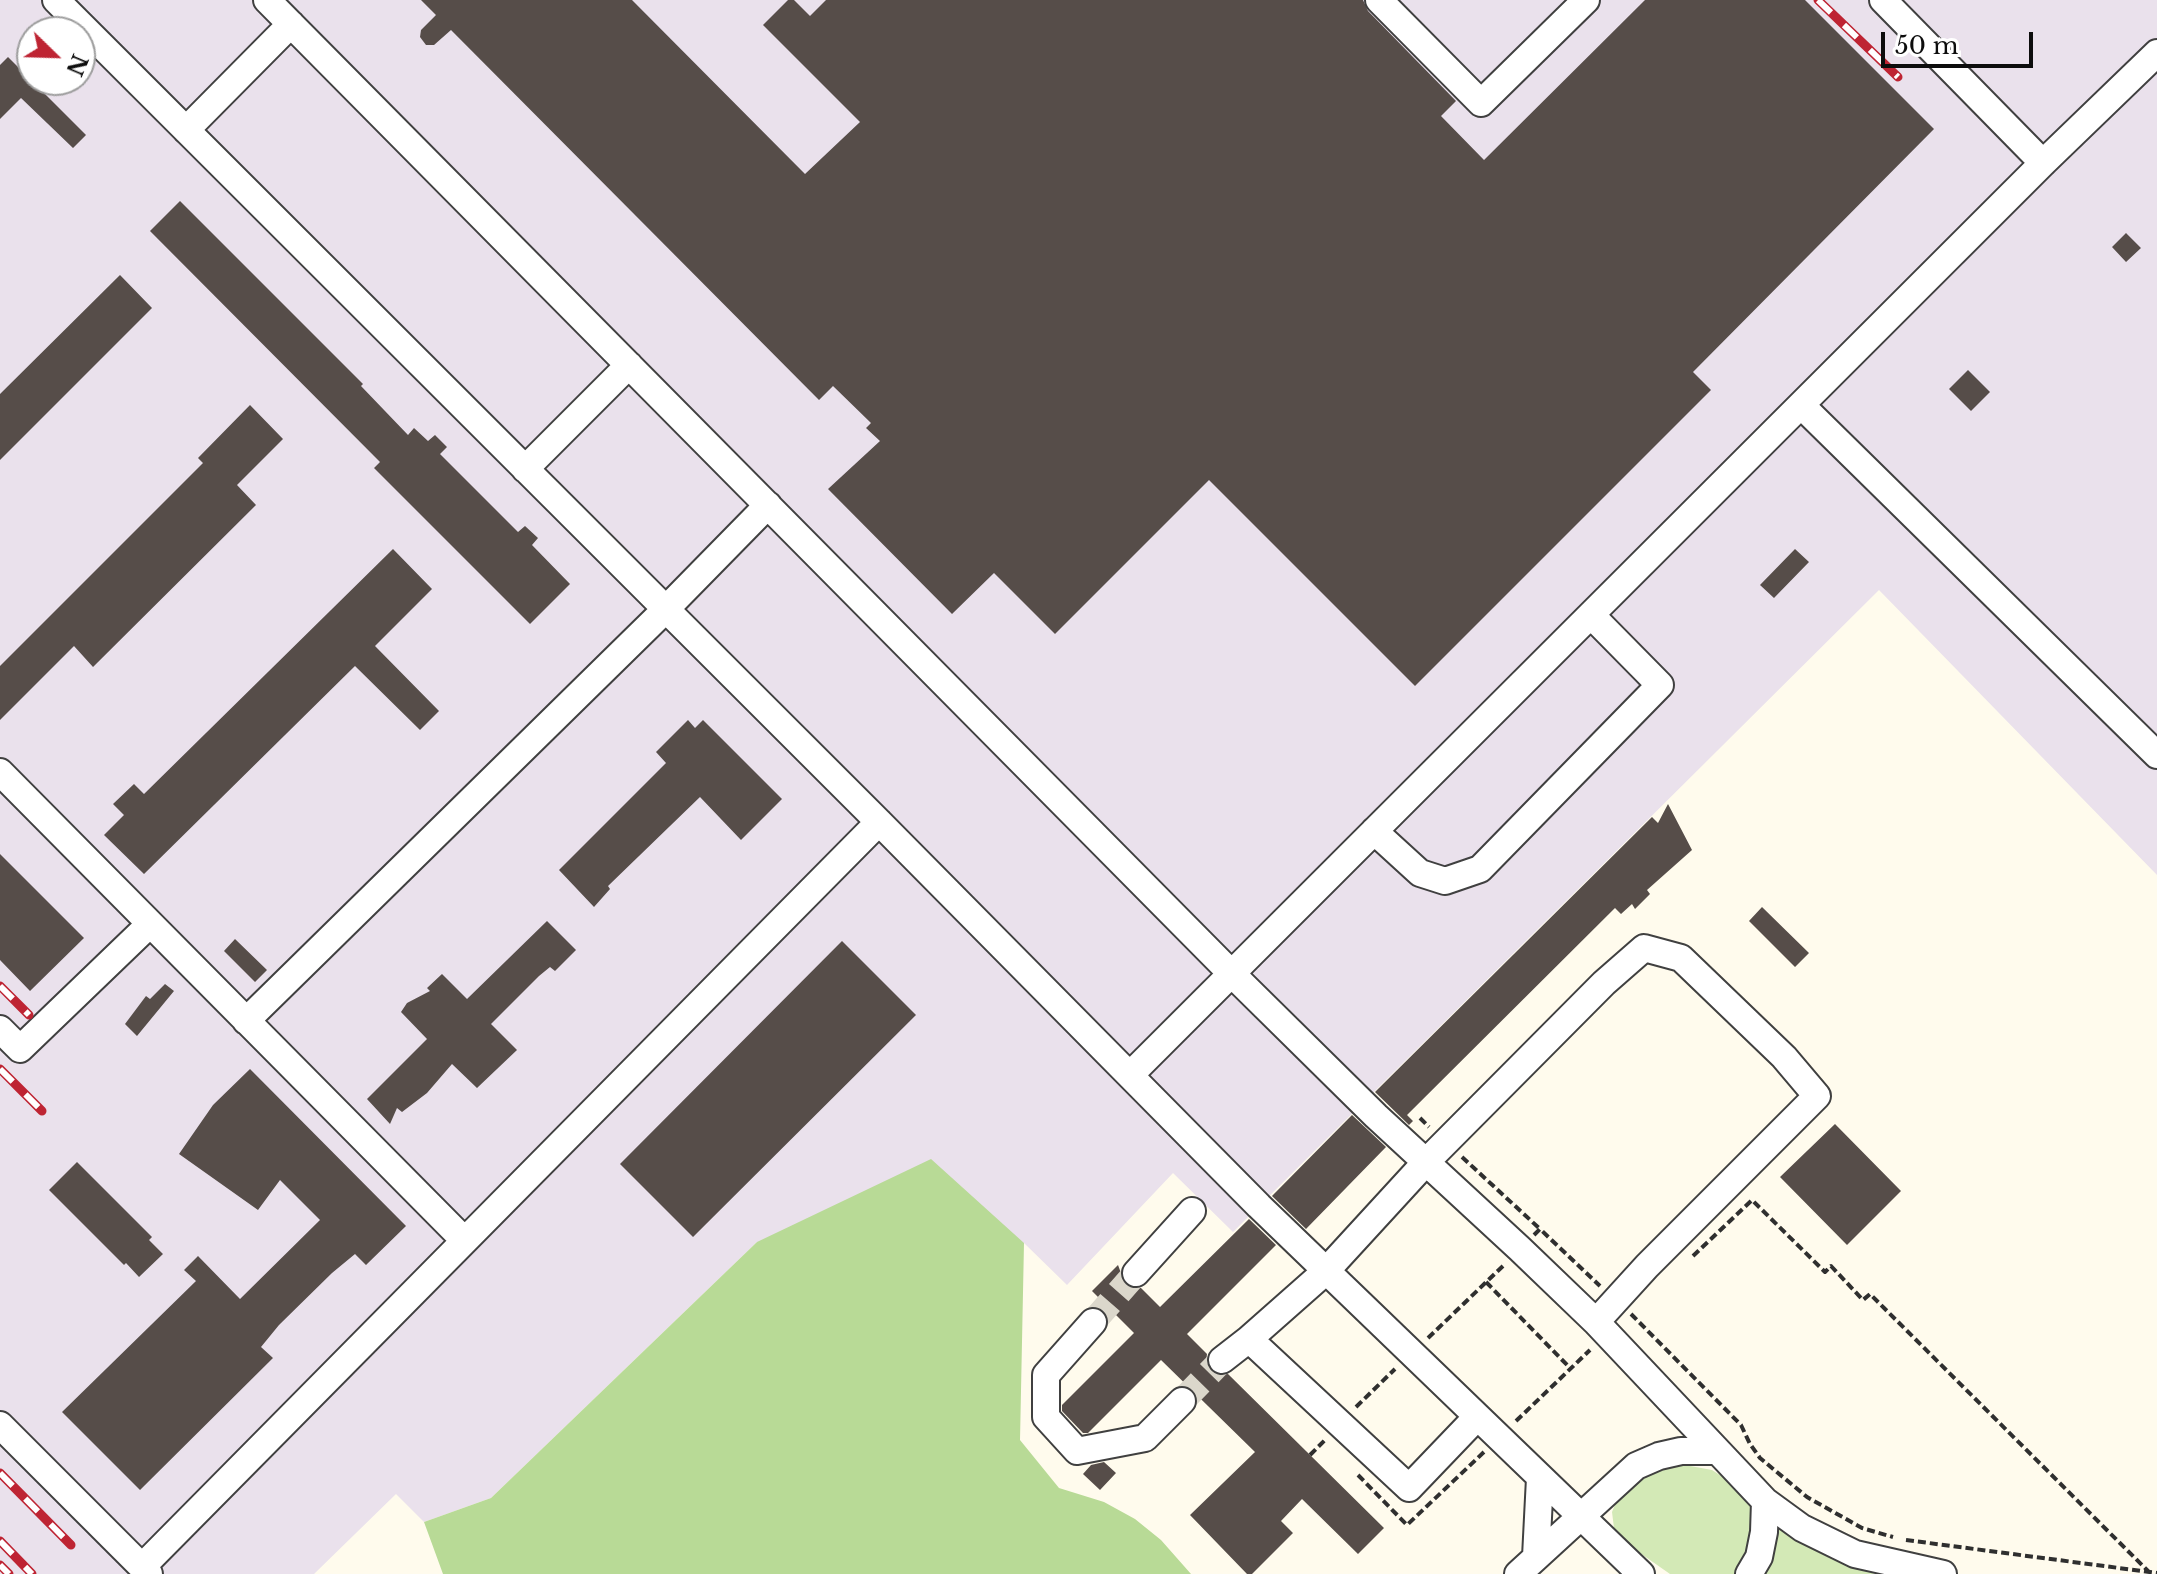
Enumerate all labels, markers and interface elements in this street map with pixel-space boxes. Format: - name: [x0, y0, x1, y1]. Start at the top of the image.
- north arrow: [16, 16, 96, 96]
- scale bar: [1885, 16, 2037, 66]
- text: 50 m: [1895, 31, 1958, 60]
- text: N: [60, 50, 93, 80]

